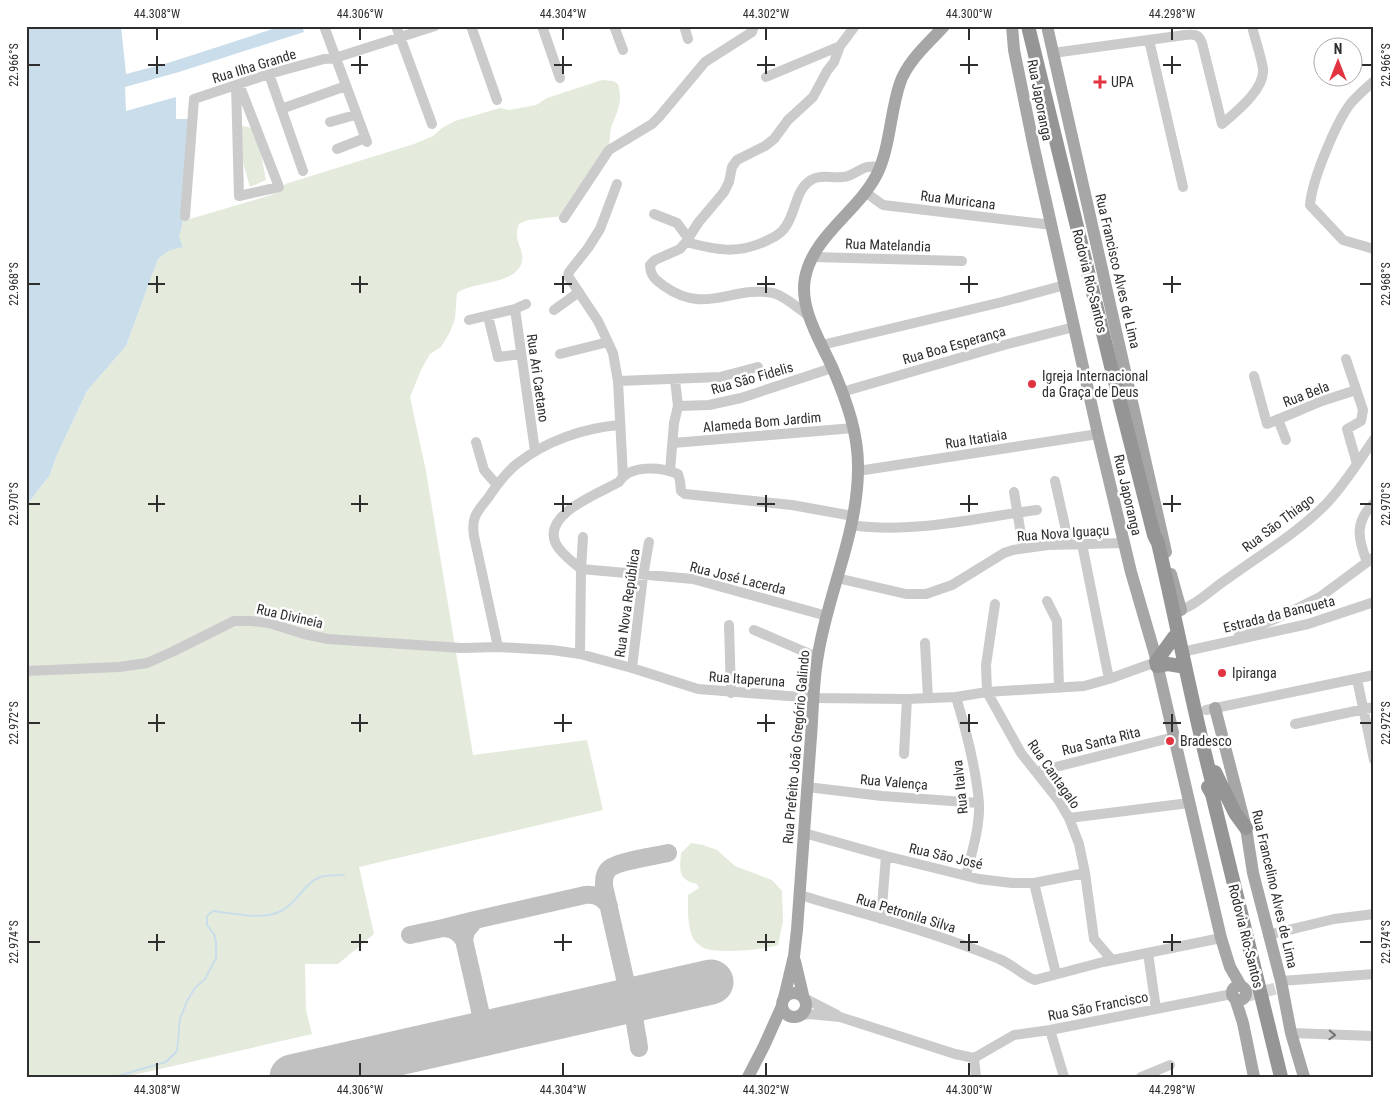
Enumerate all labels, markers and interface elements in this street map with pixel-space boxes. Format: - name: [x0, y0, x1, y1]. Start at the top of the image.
- text: 44.308°W: [134, 7, 180, 21]
- text: 44.306°W: [337, 7, 383, 21]
- text: 44.304°W: [540, 7, 586, 21]
- text: 44.302°W: [743, 7, 789, 21]
- text: 44.300°W: [946, 7, 992, 21]
- text: 44.298°W: [1149, 7, 1195, 21]
- north arrow: [1312, 38, 1362, 88]
- text: N: [1334, 41, 1342, 57]
- text: 22.966°S: [7, 43, 21, 87]
- text: 22.966°S: [1379, 43, 1393, 87]
- street label: Rua Ilha Grande: [210, 46, 298, 86]
- street label: Rua Japoranga: [1024, 58, 1056, 142]
- place label: UPA: [1111, 74, 1134, 90]
- marker: UPA: [1093, 75, 1107, 89]
- street label: Rua Muricana: [920, 187, 996, 213]
- street label: Rua Francisco Alves de Lima: [1092, 192, 1144, 350]
- street label: Rodovia Rio-Santos: [1069, 227, 1111, 335]
- street label: Rua Matelandia: [845, 236, 931, 254]
- text: 22.968°S: [7, 262, 21, 306]
- text: 22.968°S: [1379, 262, 1393, 306]
- street label: Rua Boa Esperança: [901, 323, 1007, 367]
- street label: Rua Ari Caetano: [524, 333, 552, 423]
- street label: Rua São Fidelis: [709, 359, 795, 397]
- place label: Igreja Internacional da Graça de Deus: [1042, 368, 1148, 400]
- marker: Igreja Internacional da Graça de Deus: [1026, 378, 1038, 390]
- street label: Rua Bela: [1281, 378, 1331, 410]
- street label: Alameda Bom Jardim: [702, 409, 822, 435]
- street label: Rua Itatiaia: [944, 426, 1008, 452]
- street label: Rua Japoranga: [1111, 453, 1145, 537]
- text: 22.970°S: [7, 482, 21, 526]
- text: 22.970°S: [1379, 482, 1393, 526]
- street label: Rua São Thiago: [1239, 491, 1317, 555]
- street label: Rua Nova Iguaçu: [1016, 522, 1110, 544]
- street label: Rua Nova República: [611, 548, 643, 658]
- street label: Rua José Lacerda: [688, 558, 788, 598]
- street label: Estrada da Banqueta: [1222, 592, 1336, 636]
- street label: Rua Divineia: [255, 601, 325, 631]
- street label: Rua Prefeito João Gregório Galindo: [780, 649, 812, 845]
- place label: Ipiranga: [1232, 665, 1277, 681]
- marker: Ipiranga: [1216, 667, 1228, 679]
- street label: Rua Itaperuna: [708, 668, 786, 690]
- text: 22.972°S: [7, 701, 21, 745]
- text: 22.972°S: [1379, 701, 1393, 745]
- street label: Rua Santa Rita: [1060, 724, 1142, 758]
- place label: Bradesco: [1180, 733, 1232, 749]
- marker: Bradesco: [1164, 735, 1176, 747]
- street label: Rua Cantagalo: [1024, 737, 1084, 811]
- street label: Rua Italva: [949, 759, 971, 815]
- street label: Rua Valença: [859, 771, 929, 793]
- street label: Rua Francelino Alves de Lima: [1249, 808, 1301, 970]
- street label: Rua São José: [908, 840, 985, 872]
- street label: Rodovia Rio-Santos: [1225, 882, 1267, 990]
- street label: Rua Petronila Silva: [854, 890, 958, 936]
- text: 22.974°S: [7, 920, 21, 964]
- text: 22.974°S: [1379, 920, 1393, 964]
- street label: Rua São Francisco: [1046, 988, 1150, 1024]
- one-way arrow: [1329, 1029, 1337, 1040]
- text: 44.308°W: [134, 1083, 180, 1097]
- text: 44.306°W: [337, 1083, 383, 1097]
- text: 44.304°W: [540, 1083, 586, 1097]
- text: 44.302°W: [743, 1083, 789, 1097]
- text: 44.300°W: [946, 1083, 992, 1097]
- text: 44.298°W: [1149, 1083, 1195, 1097]

